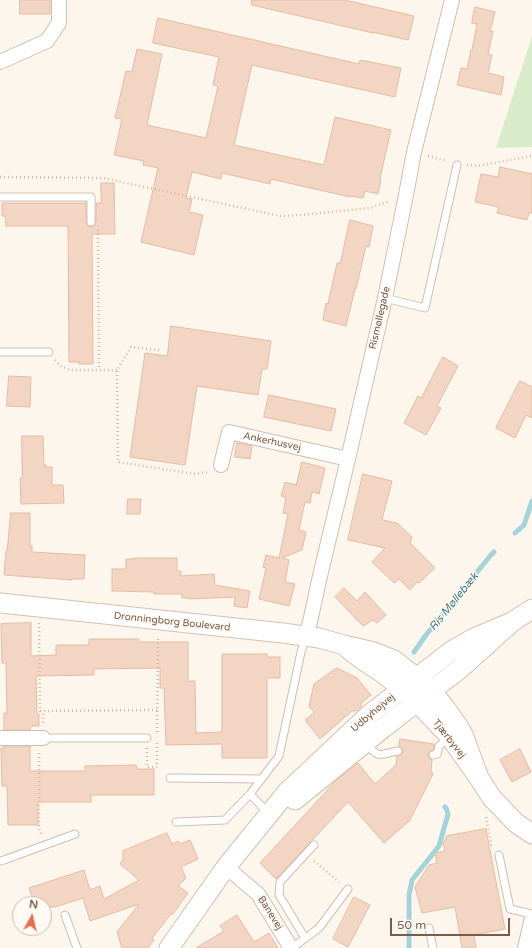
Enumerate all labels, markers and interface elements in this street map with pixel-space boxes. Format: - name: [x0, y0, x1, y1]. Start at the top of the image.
- street label: Rismøllegade: [367, 285, 393, 351]
- street label: Ankerhusvej: [242, 430, 302, 454]
- water label: Ris Møllebæk: [427, 570, 481, 634]
- street label: Dronningborg Boulevard: [113, 610, 231, 634]
- street label: Udbyhøjvej: [349, 691, 397, 735]
- street label: Tjærbyvej: [430, 717, 468, 761]
- street label: Banevej: [255, 894, 285, 932]
- north arrow: [12, 896, 52, 936]
- text: N: [28, 898, 39, 912]
- scale bar: [392, 910, 512, 936]
- text: 50 m: [397, 918, 426, 932]

